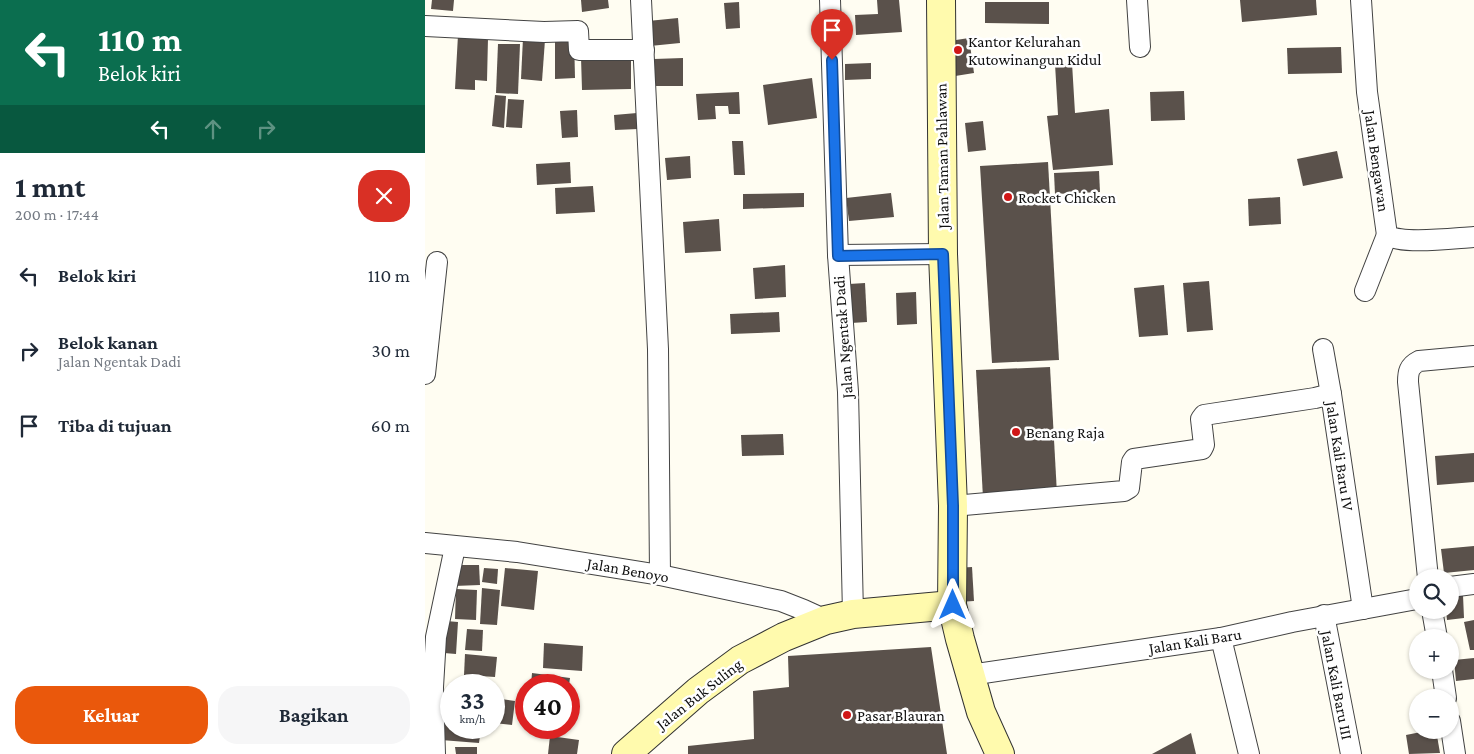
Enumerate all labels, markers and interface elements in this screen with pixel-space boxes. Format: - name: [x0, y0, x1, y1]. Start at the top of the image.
- pin: [811, 9, 853, 60]
- icon: arrive: [818, 16, 846, 44]
- icon: left: [15, 20, 80, 85]
- text: 110 m: [98, 20, 182, 59]
- place label: Kantor Kelurahan Kutowinangun Kidul: [968, 33, 1101, 69]
- marker: Kantor Kelurahan Kutowinangun Kidul: [952, 44, 964, 56]
- text: Belok kiri: [98, 61, 181, 86]
- street label: Jalan Taman Pahlawan: [932, 83, 953, 231]
- street label: Jalan Bengawan: [1360, 107, 1393, 213]
- icon: left: [146, 115, 174, 143]
- icon: ahead: [199, 115, 227, 143]
- icon: right: [252, 115, 280, 143]
- text: 1 mnt: [15, 170, 85, 203]
- button: close: [358, 170, 410, 222]
- place label: Rocket Chicken: [1018, 189, 1116, 206]
- marker: Rocket Chicken: [1002, 191, 1014, 203]
- text: 200 m · 17:44: [15, 206, 99, 223]
- icon: left: [15, 262, 43, 290]
- text: Belok kiri: [58, 265, 136, 286]
- text: 110 m: [368, 265, 410, 286]
- street label: Jalan Ngentak Dadi: [830, 275, 857, 401]
- text: Belok kanan: [58, 332, 158, 353]
- icon: right: [15, 337, 43, 365]
- text: 30 m: [371, 340, 410, 361]
- text: Jalan Ngentak Dadi: [58, 353, 181, 370]
- street label: Jalan Kali Baru IV: [1322, 398, 1357, 513]
- icon: arrive: [15, 412, 43, 440]
- text: Tiba di tujuan: [58, 415, 172, 436]
- text: 60 m: [371, 415, 410, 436]
- place label: Benang Raja: [1026, 424, 1105, 442]
- marker: Benang Raja: [1010, 426, 1022, 438]
- street label: Jalan Benoyo: [584, 554, 670, 587]
- map controls: [1409, 569, 1459, 739]
- button: search: [1409, 569, 1459, 619]
- position arrow: [926, 578, 978, 630]
- street label: Jalan Kali Baru: [1146, 625, 1243, 658]
- street label: Jalan Kali Baru III: [1317, 627, 1356, 741]
- button: +: [1409, 629, 1459, 679]
- street label: Jalan Buk Suling: [651, 655, 746, 735]
- speed limit sign: 40: [515, 674, 580, 739]
- button: Keluar: [15, 686, 208, 744]
- button: Bagikan: [218, 686, 410, 744]
- text: 33: [460, 687, 485, 714]
- button: −: [1409, 689, 1459, 739]
- place label: Pasar Blauran: [857, 707, 945, 724]
- marker: Pasar Blauran: [841, 709, 853, 721]
- text: km/h: [460, 712, 485, 726]

